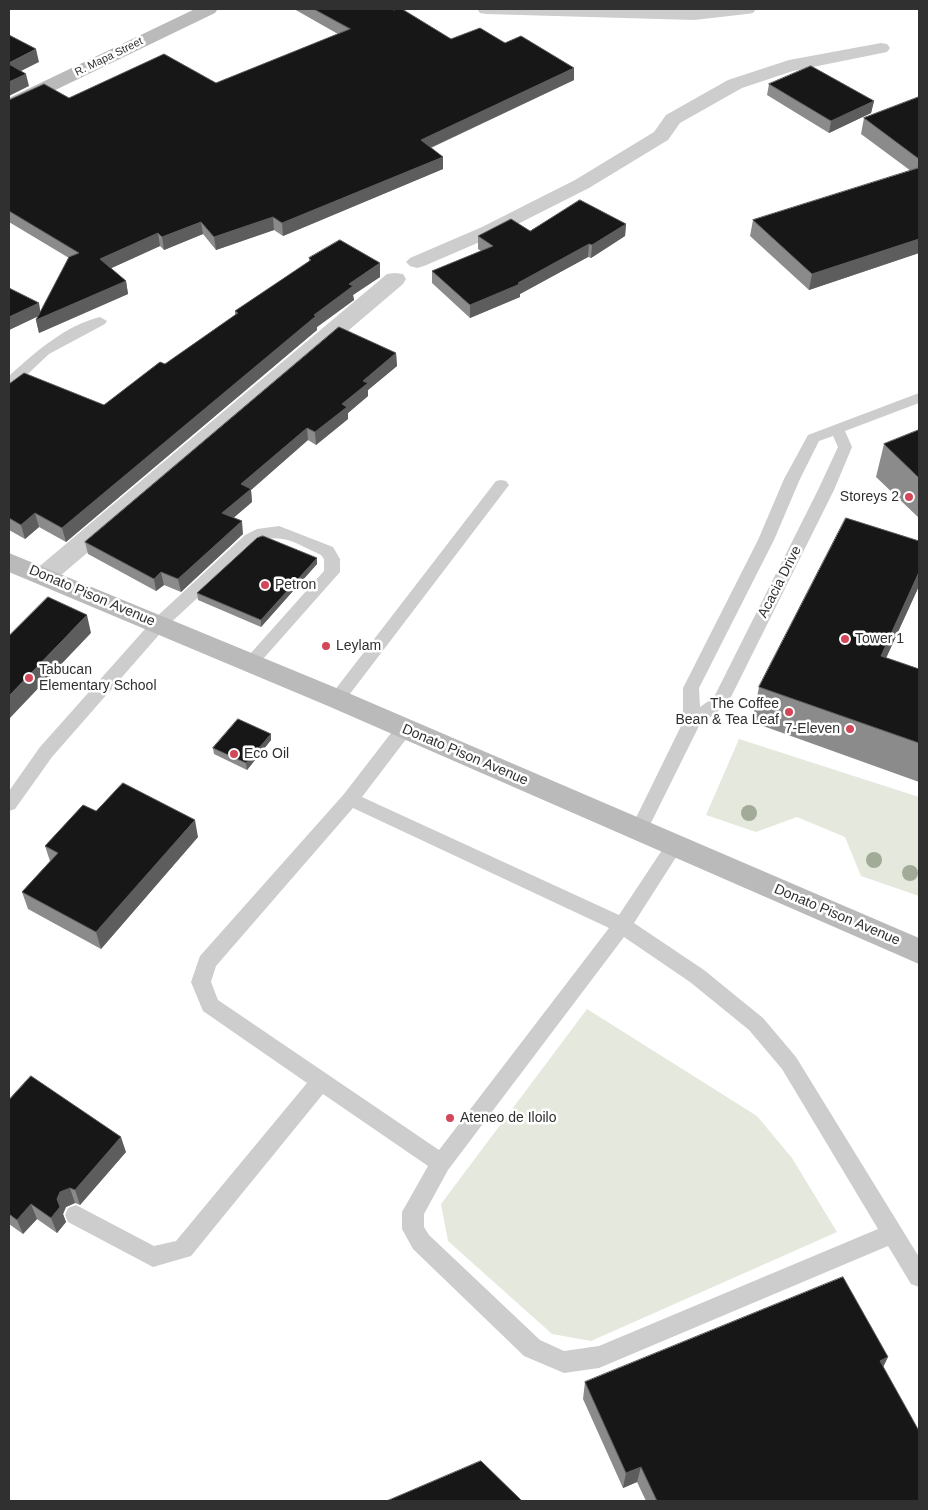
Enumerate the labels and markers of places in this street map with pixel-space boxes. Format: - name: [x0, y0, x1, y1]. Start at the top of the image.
- place label: Storeys 2: [840, 489, 899, 505]
- marker: Storeys 2: [903, 491, 915, 503]
- place label: Petron: [275, 577, 316, 593]
- marker: Petron: [259, 579, 271, 591]
- place label: Tower 1: [855, 631, 904, 647]
- marker: Tower 1: [839, 633, 851, 645]
- place label: Leylam: [336, 638, 381, 654]
- marker: Leylam: [320, 640, 332, 652]
- place label: Tabucan Elementary School: [39, 662, 157, 694]
- marker: Tabucan Elementary School: [23, 672, 35, 684]
- place label: The Coffee Bean & Tea Leaf: [675, 696, 779, 729]
- marker: The Coffee Bean & Tea Leaf: [783, 706, 795, 718]
- place label: 7-Eleven: [785, 721, 840, 737]
- marker: 7-Eleven: [844, 723, 856, 735]
- place label: Eco Oil: [244, 746, 289, 762]
- marker: Eco Oil: [228, 748, 240, 760]
- place label: Ateneo de Iloilo: [460, 1110, 557, 1126]
- marker: Ateneo de Iloilo: [444, 1112, 456, 1124]

